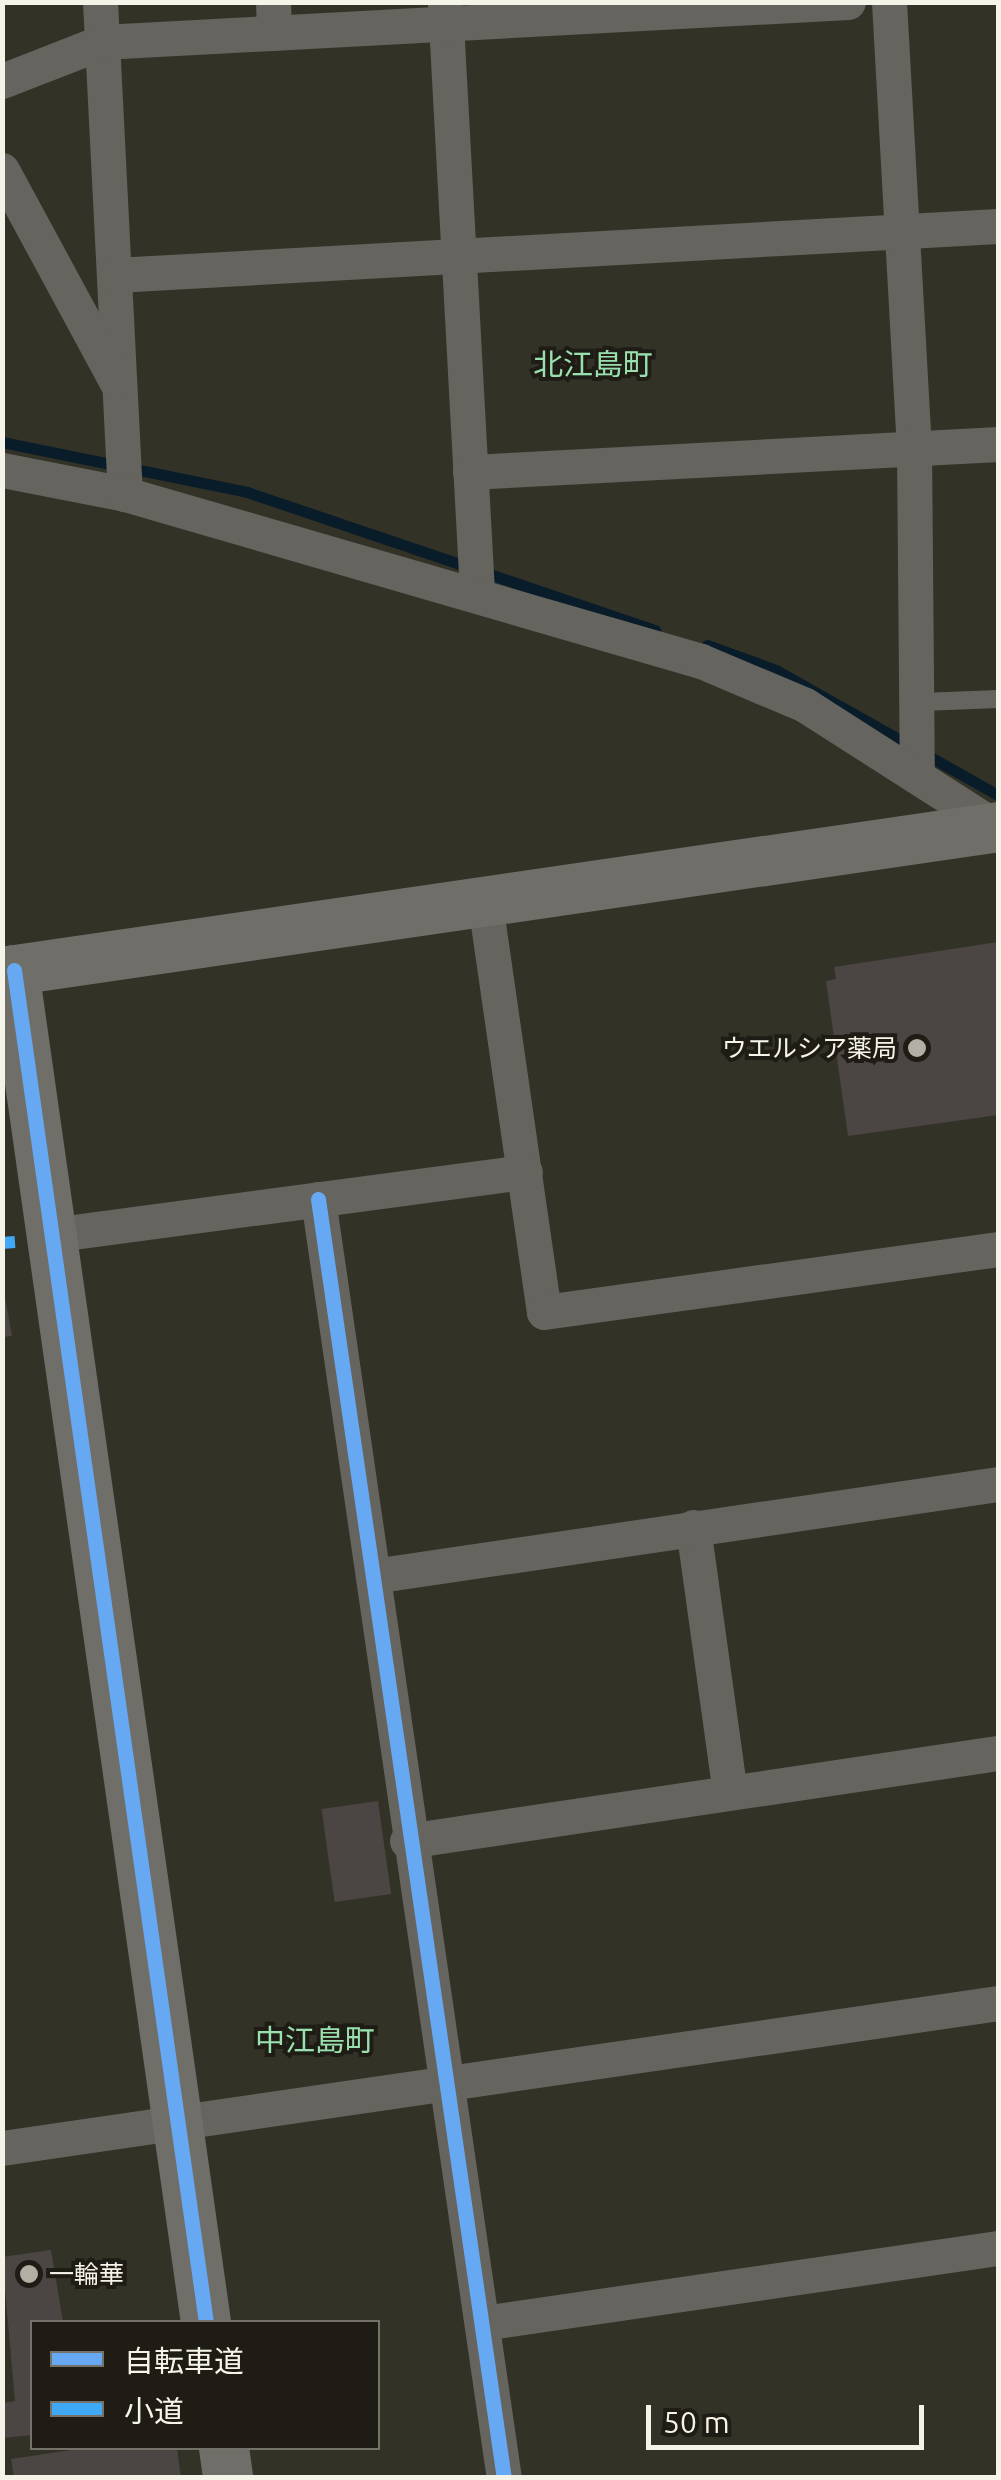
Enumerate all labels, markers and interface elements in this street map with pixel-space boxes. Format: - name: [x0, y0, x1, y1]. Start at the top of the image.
- district label: 北江島町: [533, 346, 653, 382]
- place label: ウエルシア薬局: [722, 1033, 897, 1063]
- marker: ウエルシア薬局: [906, 1037, 928, 1059]
- district label: 中江島町: [255, 2022, 375, 2058]
- place label: 一輪華: [49, 2259, 124, 2289]
- marker: 一輪華: [18, 2263, 40, 2285]
- legend: [30, 2320, 380, 2450]
- text: 自転車道: [124, 2344, 244, 2378]
- scale bar: [651, 2385, 928, 2447]
- text: 小道: [124, 2394, 184, 2428]
- text: 50 m: [663, 2405, 730, 2439]

